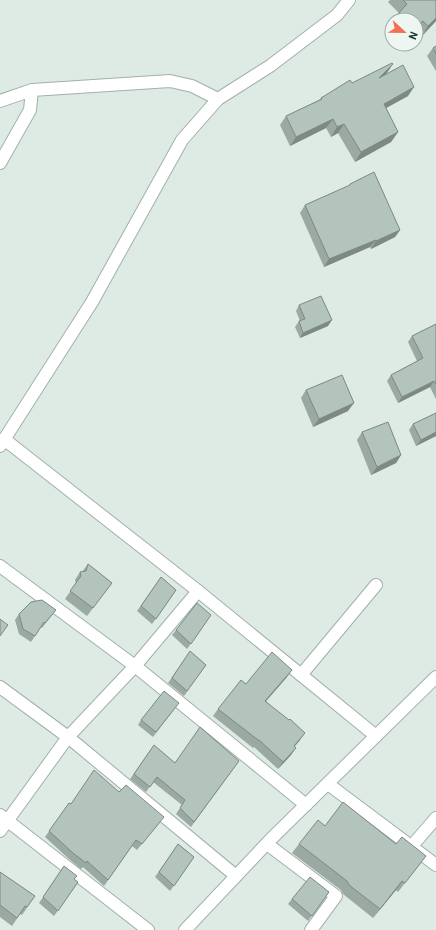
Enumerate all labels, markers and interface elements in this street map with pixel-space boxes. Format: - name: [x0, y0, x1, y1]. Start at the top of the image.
- north arrow: [384, 12, 424, 52]
- text: N: [406, 30, 421, 42]

